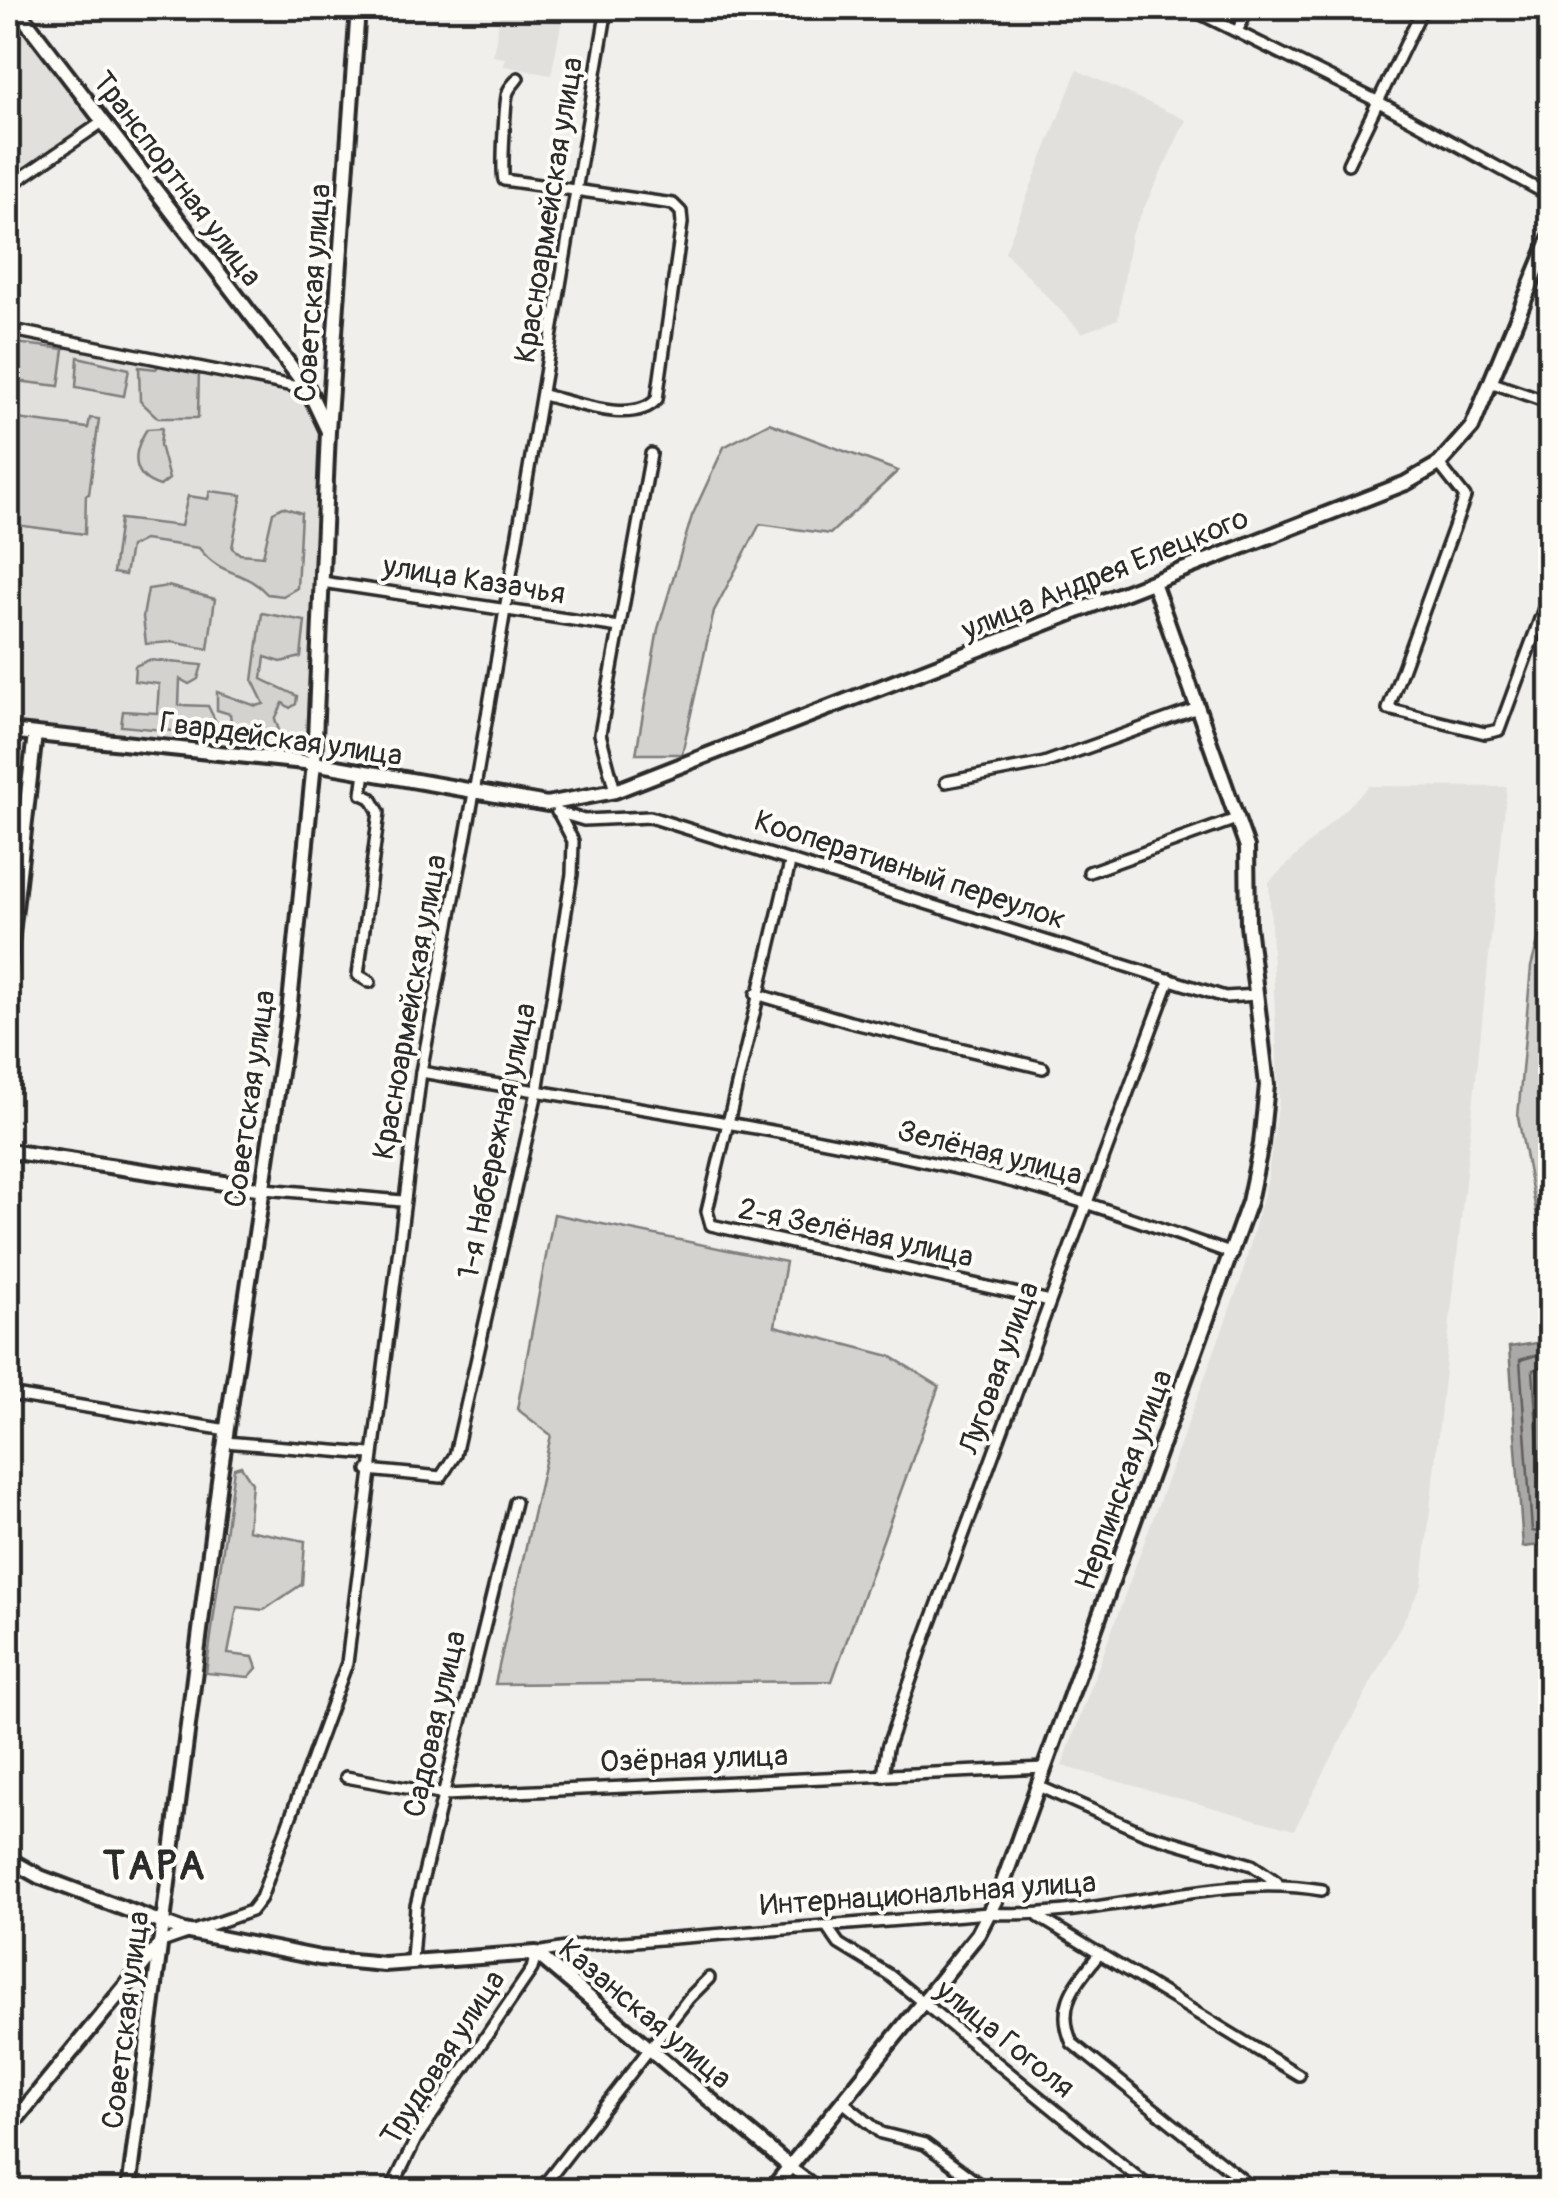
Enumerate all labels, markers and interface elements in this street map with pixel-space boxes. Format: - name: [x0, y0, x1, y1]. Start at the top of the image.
- street label: Красноармейская улица: [507, 55, 591, 365]
- street label: Транспортная улица: [84, 64, 270, 294]
- street label: Советская улица: [287, 182, 339, 404]
- street label: улица Андрея Елецкого: [955, 500, 1254, 649]
- street label: улица Казачья: [379, 547, 568, 613]
- street label: Гвардейская улица: [157, 704, 405, 774]
- street label: Кооперативный переулок: [750, 802, 1070, 938]
- street label: Красноармейская улица: [365, 852, 455, 1162]
- street label: Советская улица: [216, 988, 284, 1210]
- street label: 1-я Набережная улица: [450, 999, 544, 1283]
- street label: Зелёная улица: [894, 1112, 1086, 1194]
- street label: 2-я Зелёная улица: [735, 1190, 977, 1276]
- street label: Луговая улица: [950, 1277, 1047, 1460]
- street label: Нерпинская улица: [1067, 1365, 1181, 1595]
- street label: Садовая улица: [396, 1627, 474, 1821]
- street label: Озёрная улица: [599, 1737, 789, 1781]
- district label: ТАРА: [103, 1842, 207, 1891]
- street label: Интернациональная улица: [759, 1864, 1097, 1924]
- street label: Советская улица: [94, 1909, 158, 2131]
- street label: Казанская улица: [551, 1931, 739, 2097]
- street label: Трудовая улица: [373, 1963, 513, 2153]
- street label: улица Гоголя: [927, 1971, 1082, 2106]

